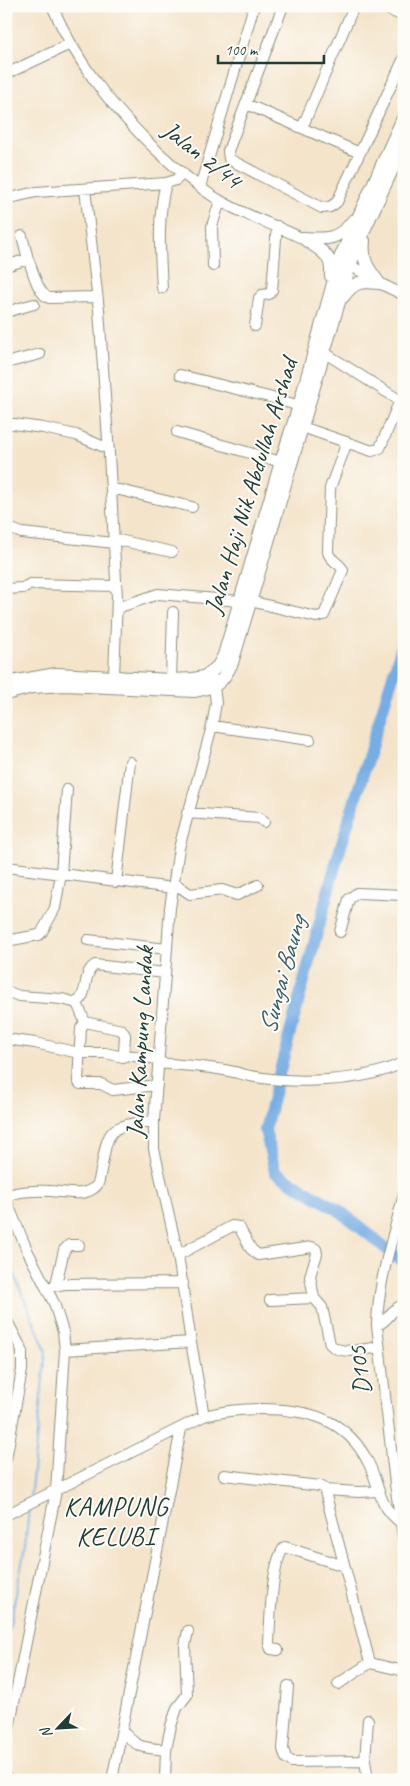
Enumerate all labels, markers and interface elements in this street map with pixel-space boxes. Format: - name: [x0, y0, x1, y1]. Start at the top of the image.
- scale bar: [218, 32, 324, 64]
- text: 100 m: [225, 41, 259, 60]
- street label: Jalan 2/44: [155, 113, 250, 198]
- street label: Jalan Haji Nik Abdullah Arshad: [197, 351, 306, 618]
- water label: Sungai Baung: [251, 909, 314, 1037]
- street label: Jalan Kampung Landak: [119, 944, 161, 1139]
- street label: D105: [341, 1343, 378, 1396]
- district label: KAMPUNG KELUBI: [64, 1490, 171, 1553]
- north arrow: [32, 1704, 82, 1754]
- text: N: [36, 1724, 56, 1741]

